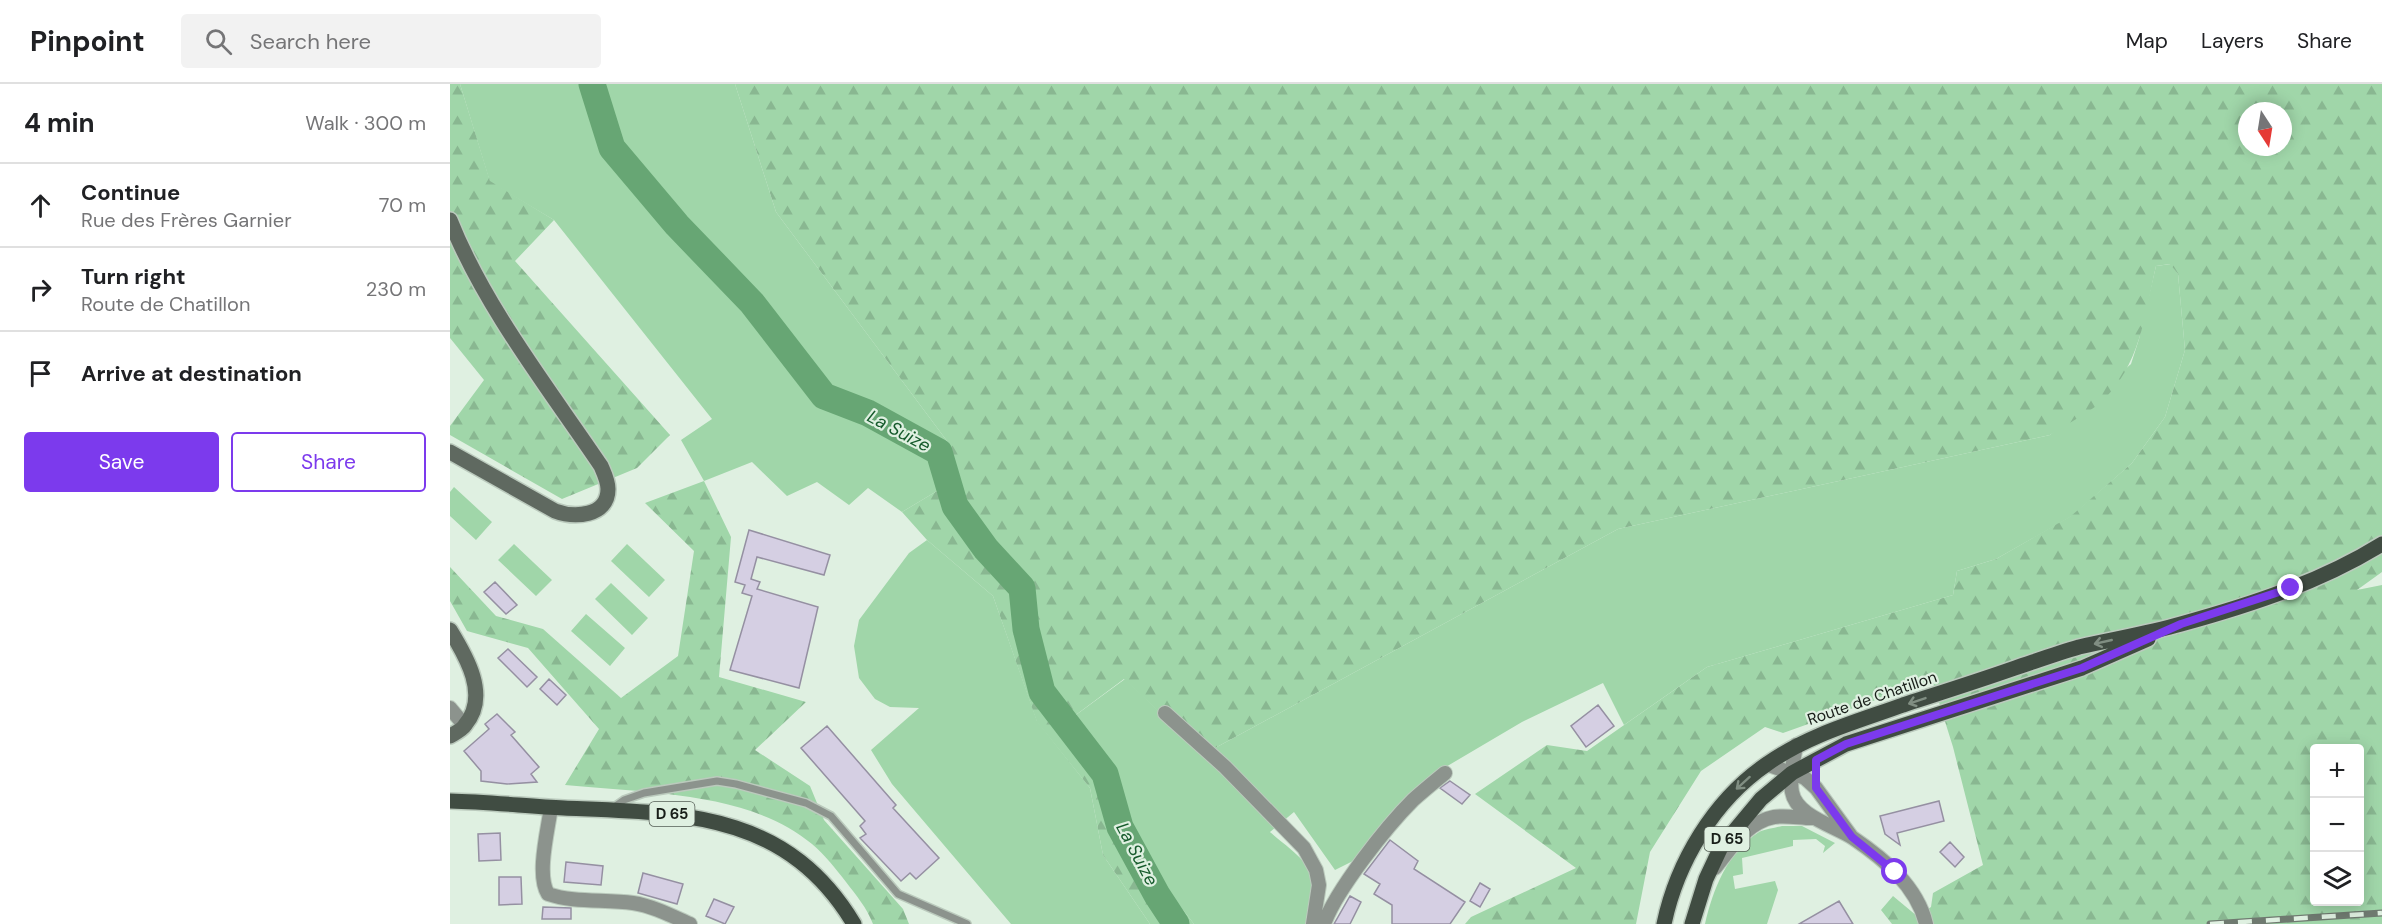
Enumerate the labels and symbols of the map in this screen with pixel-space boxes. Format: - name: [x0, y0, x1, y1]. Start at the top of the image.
- north arrow: [2238, 102, 2292, 156]
- water label: La Suize: [863, 404, 935, 458]
- route end: [2277, 574, 2303, 600]
- one-way arrow: [2094, 637, 2113, 648]
- street label: Route de Chatillon: [1805, 666, 1939, 730]
- one-way arrow: [1908, 696, 1927, 707]
- one-way arrow: [1735, 776, 1750, 790]
- road number: D 65: [650, 802, 694, 826]
- water label: La Suize: [1110, 818, 1164, 890]
- road number: D 65: [1704, 827, 1750, 851]
- route start: [1881, 858, 1907, 884]

